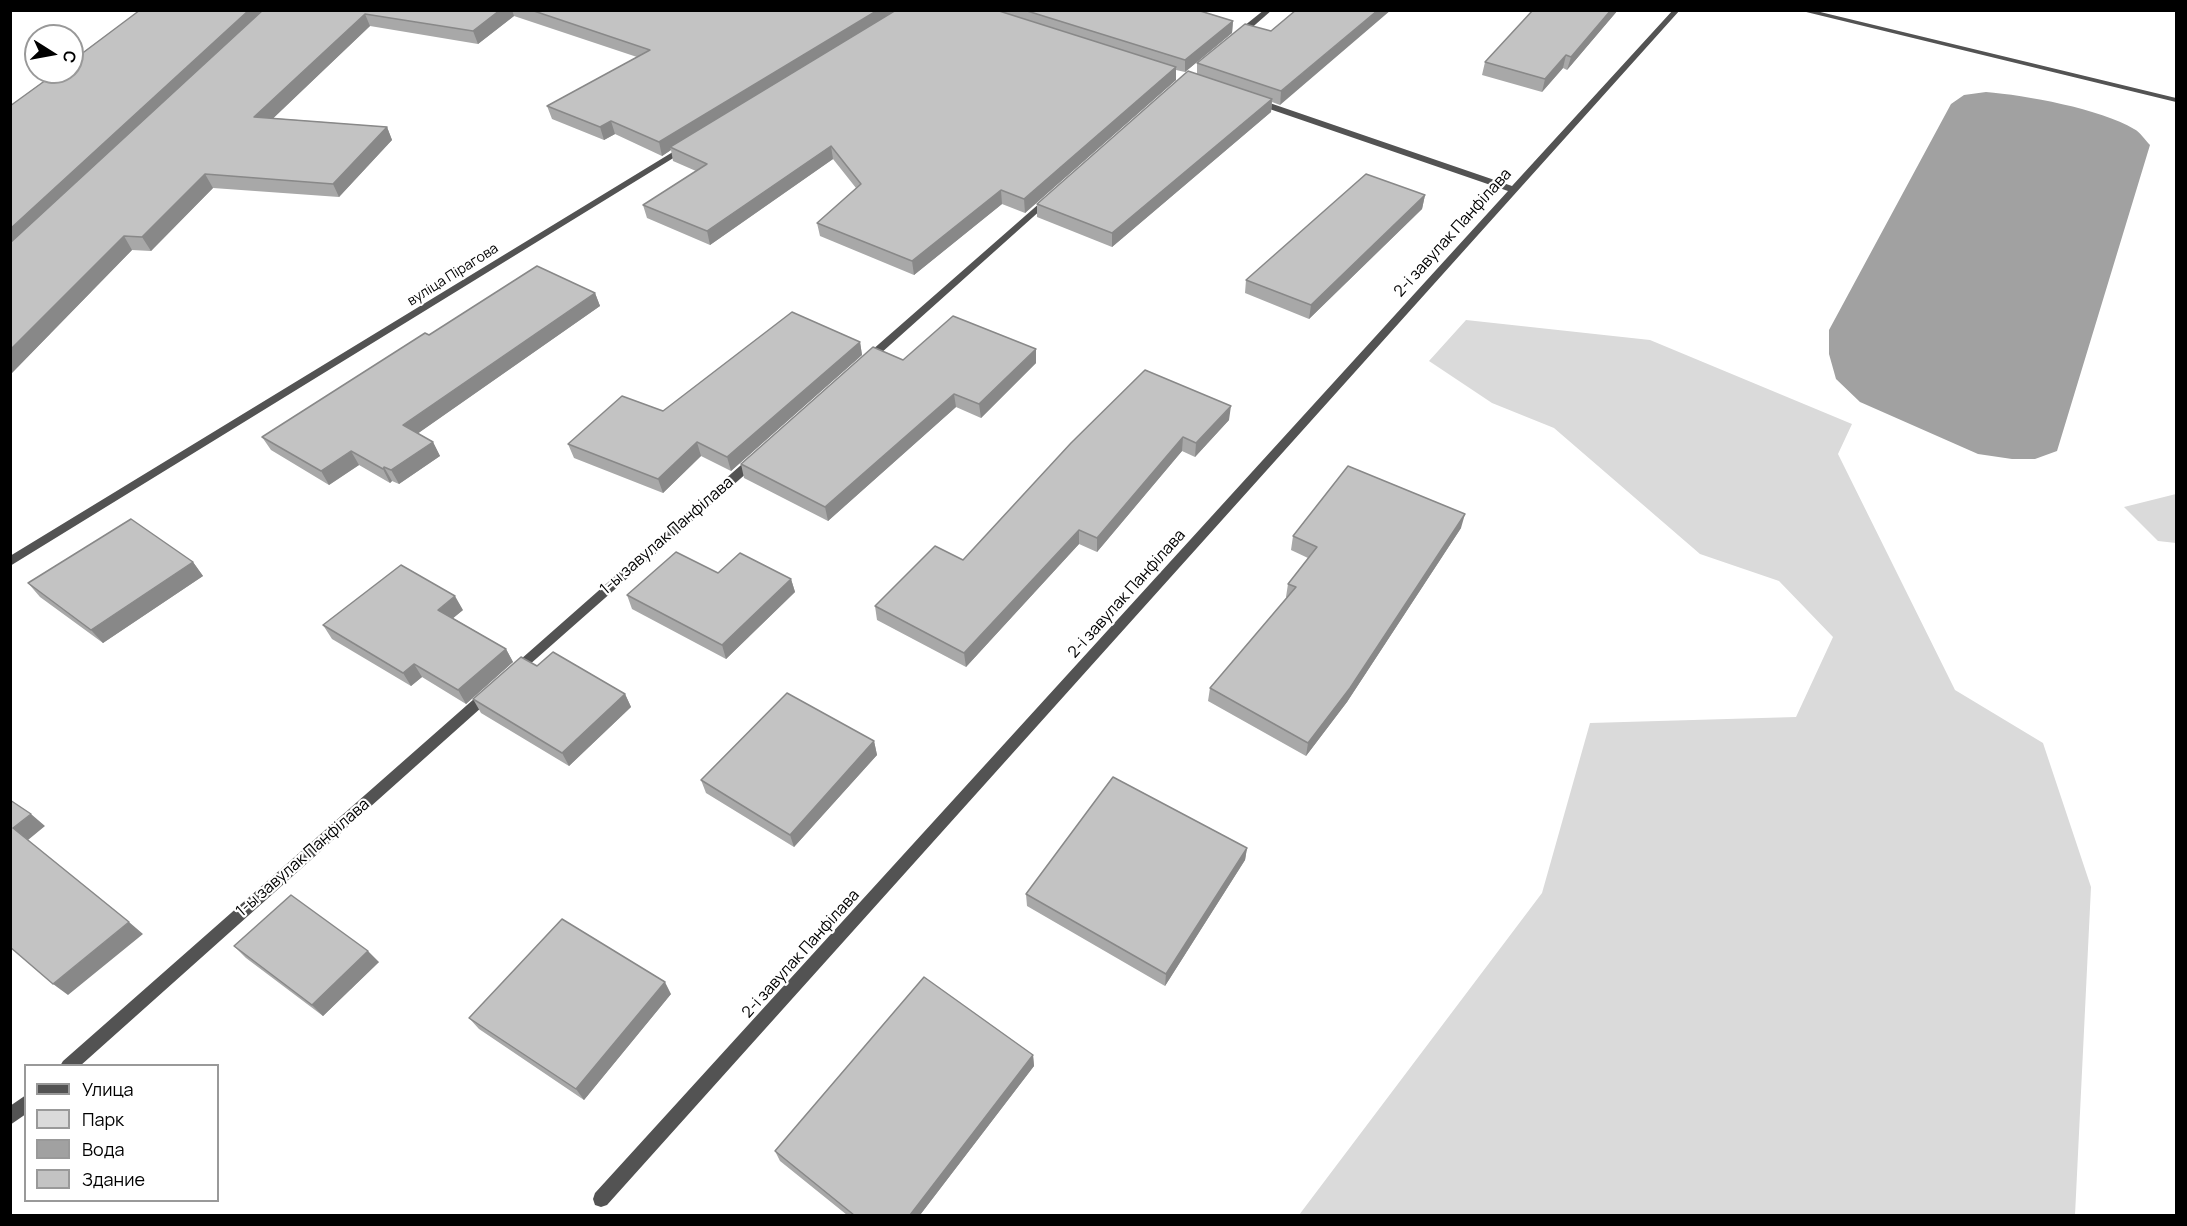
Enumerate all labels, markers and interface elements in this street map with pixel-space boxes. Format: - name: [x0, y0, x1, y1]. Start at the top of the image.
- north arrow: [24, 24, 84, 84]
- text: С: [58, 49, 82, 65]
- street label: 2-і завулак Панфілава: [1390, 165, 1516, 301]
- street label: вуліца Пірагова: [404, 240, 502, 310]
- street label: 1-ы завулак Панфілава: [597, 473, 737, 599]
- street label: 2-і завулак Панфілава: [1064, 526, 1190, 662]
- street label: 1-ы завулак Панфілава: [233, 795, 373, 921]
- street label: 2-і завулак Панфілава: [738, 886, 864, 1022]
- legend: [24, 1064, 219, 1202]
- text: Улица: [82, 1077, 134, 1101]
- text: Парк: [82, 1107, 124, 1131]
- text: Вода: [82, 1137, 124, 1161]
- text: Здание: [82, 1167, 145, 1191]

